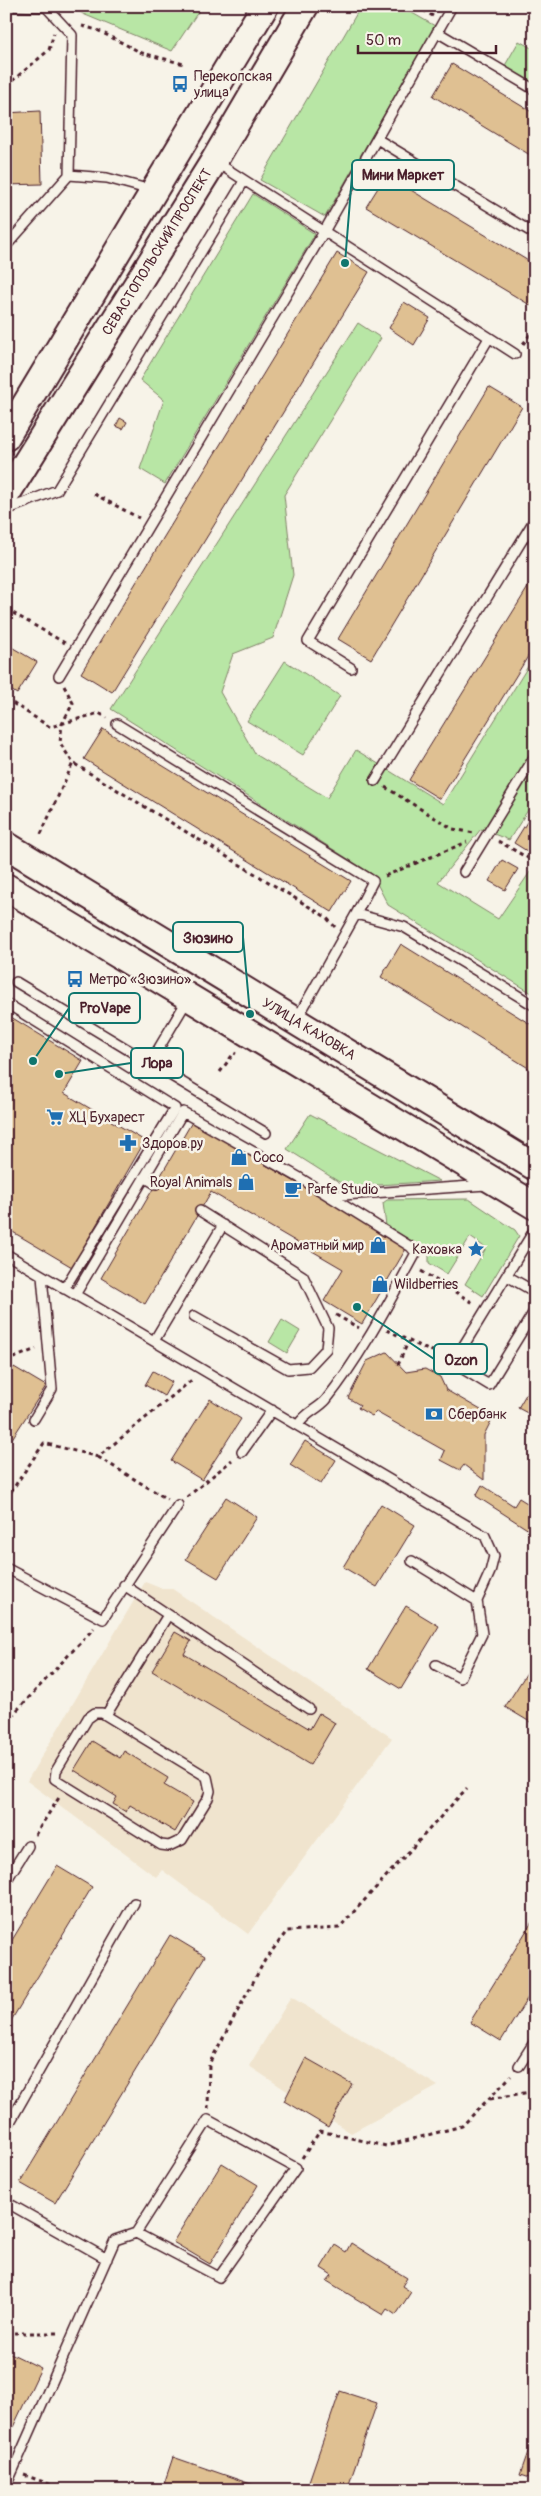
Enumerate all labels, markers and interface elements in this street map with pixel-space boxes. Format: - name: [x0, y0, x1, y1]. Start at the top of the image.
- scale bar: [358, 22, 496, 54]
- text: 50 m: [366, 31, 401, 50]
- place label: Перекопская улица: [193, 68, 272, 101]
- bus stop icon: Перекопская улица: [170, 74, 190, 94]
- callout: Мини Маркет: [352, 160, 454, 190]
- street label: СЕВАСТОПОЛЬСКИЙ ПРОСПЕКТ: [99, 165, 216, 338]
- text: Мини Маркет: [362, 166, 445, 185]
- callout: Зюзино: [173, 922, 243, 952]
- text: Зюзино: [183, 929, 233, 948]
- bus stop icon: Метро «Зюзино»: [65, 969, 85, 989]
- place label: Метро «Зюзино»: [89, 971, 191, 988]
- callout: ProVape: [69, 993, 140, 1023]
- street label: УЛИЦА КАХОВКА: [259, 994, 359, 1064]
- text: ProVape: [79, 999, 131, 1018]
- callout: Лора: [131, 1048, 183, 1078]
- text: Лора: [140, 1054, 173, 1073]
- supermarket icon: ХЦ Бухарест: [45, 1107, 65, 1127]
- place label: ХЦ Бухарест: [69, 1109, 145, 1126]
- pharmacy icon: Здоров.ру: [118, 1133, 138, 1153]
- place label: Здоров.ру: [142, 1135, 203, 1152]
- shop icon: Coco: [229, 1147, 249, 1167]
- place label: Coco: [253, 1149, 284, 1166]
- shop icon: Royal Animals: [236, 1172, 256, 1192]
- place label: Royal Animals: [150, 1174, 233, 1191]
- cafe icon: Parfe Studio: [283, 1179, 303, 1199]
- place label: Parfe Studio: [307, 1181, 379, 1198]
- shop icon: Ароматный мир: [368, 1235, 388, 1255]
- place label: Ароматный мир: [270, 1237, 364, 1254]
- place icon: Каховка: [466, 1239, 486, 1259]
- place label: Каховка: [412, 1241, 462, 1258]
- shop icon: Wildberries: [370, 1274, 390, 1294]
- place label: Wildberries: [394, 1276, 459, 1293]
- callout: Ozon: [434, 1344, 487, 1374]
- text: Ozon: [444, 1351, 478, 1370]
- bank icon: Сбербанк: [424, 1404, 444, 1424]
- place label: Сбербанк: [448, 1406, 507, 1423]

